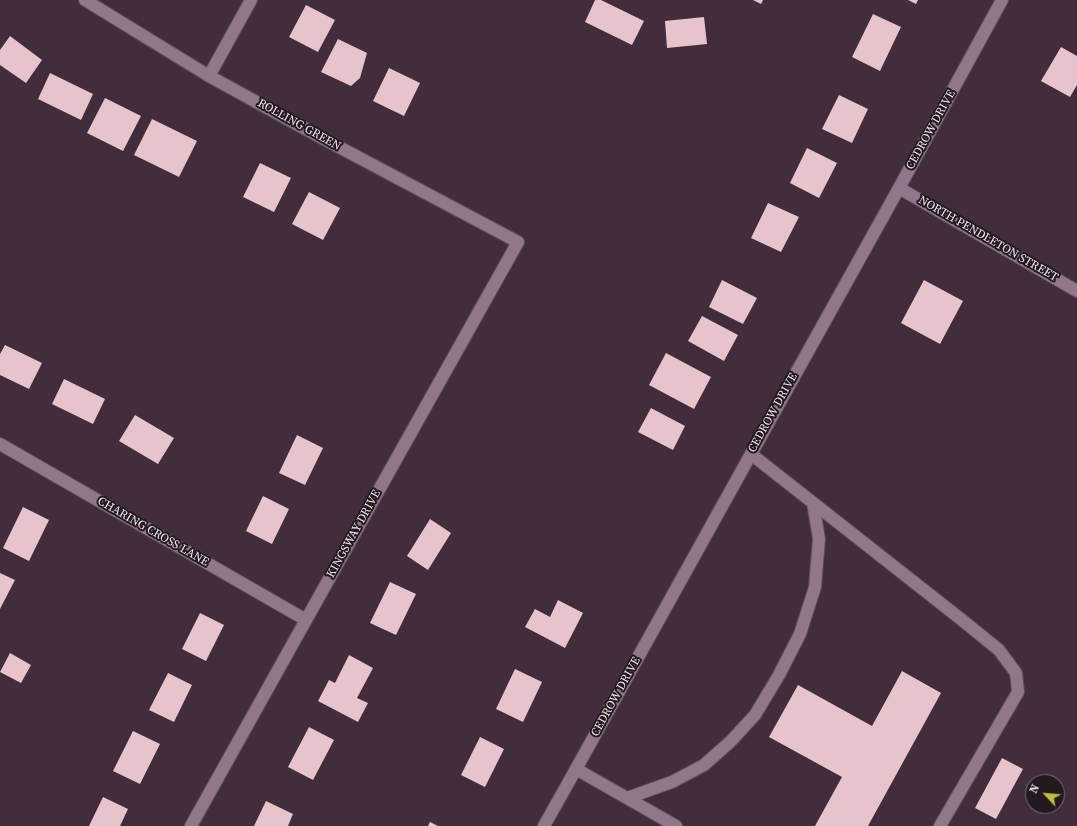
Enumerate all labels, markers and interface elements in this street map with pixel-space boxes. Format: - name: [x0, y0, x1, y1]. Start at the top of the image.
- street label: CEDROW DRIVE: [903, 88, 959, 172]
- street label: ROLLING GREEN: [255, 96, 343, 154]
- street label: NORTH PENDLETON STREET: [916, 193, 1060, 285]
- street label: CEDROW DRIVE: [745, 371, 801, 455]
- street label: KINGSWAY DRIVE: [324, 488, 384, 580]
- street label: CHARING CROSS LANE: [95, 494, 211, 570]
- street label: CEDROW DRIVE: [588, 655, 644, 739]
- north arrow: [1025, 774, 1065, 814]
- text: N: [1026, 782, 1043, 796]

